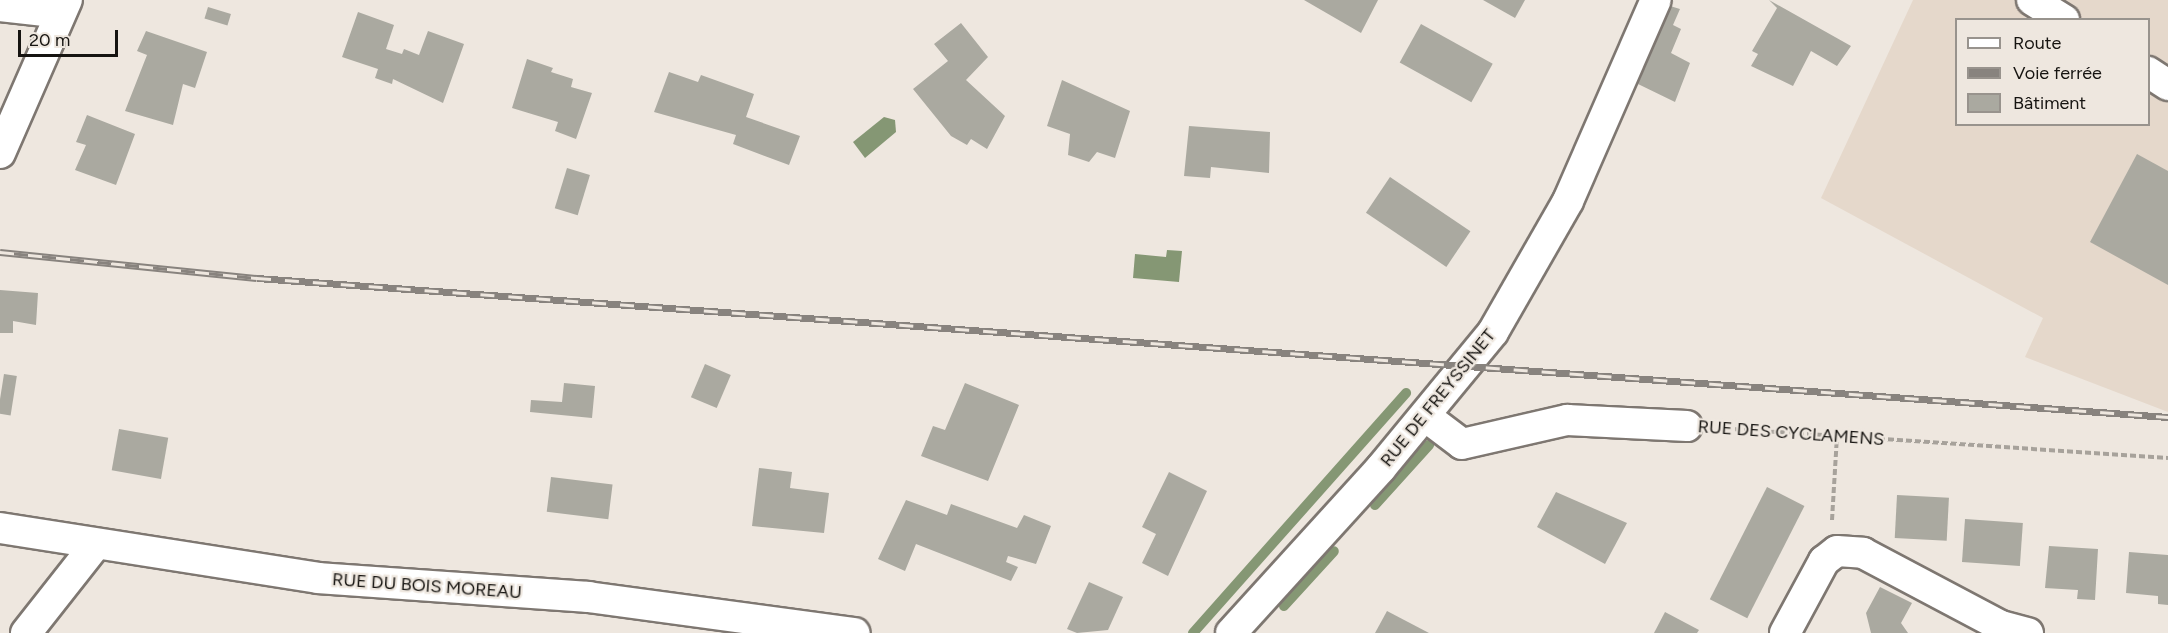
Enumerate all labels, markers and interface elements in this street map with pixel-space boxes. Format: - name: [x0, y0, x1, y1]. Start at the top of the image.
- scale bar: [21, 18, 122, 56]
- legend: [1955, 18, 2150, 126]
- text: 20 m: [29, 29, 70, 51]
- text: Route: [2013, 32, 2061, 54]
- text: Voie ferrée: [2013, 62, 2102, 84]
- text: Bâtiment: [2013, 92, 2086, 114]
- street label: RUE DE FREYSSINET: [1376, 325, 1500, 471]
- street label: RUE DES CYCLAMENS: [1697, 416, 1885, 450]
- street label: RUE DU BOIS MOREAU: [331, 569, 523, 603]

